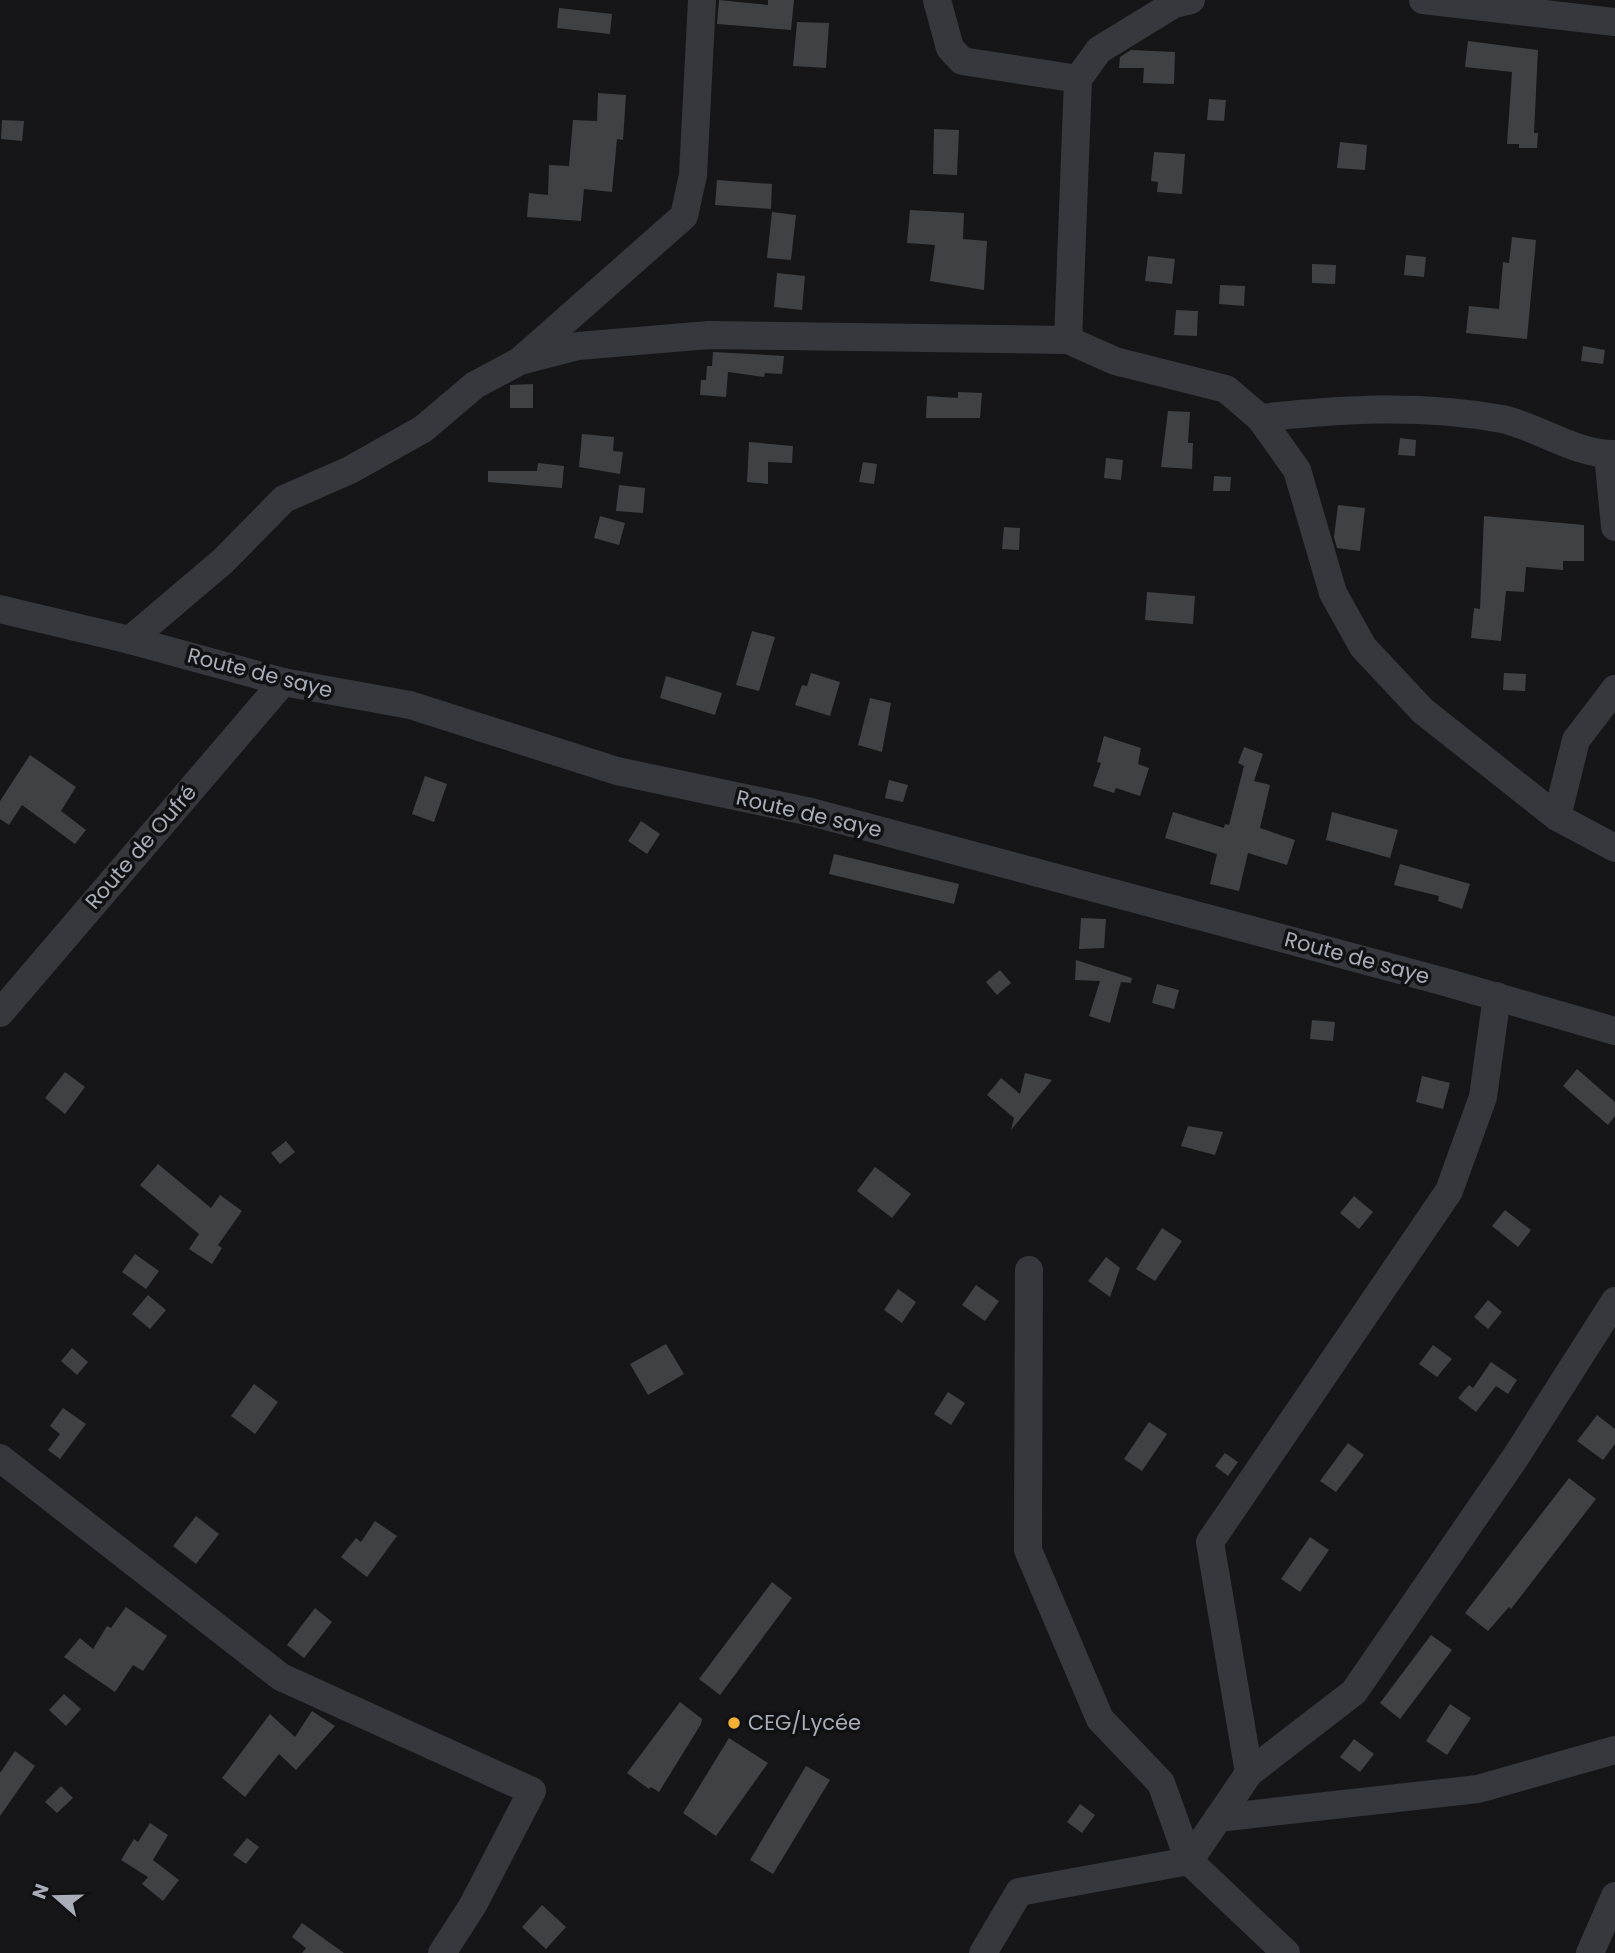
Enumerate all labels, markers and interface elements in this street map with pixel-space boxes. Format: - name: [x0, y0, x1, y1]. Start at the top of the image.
- street label: Route de saye: [184, 640, 336, 705]
- street label: Route de Oufré: [78, 778, 203, 915]
- street label: Route de saye: [733, 783, 885, 844]
- street label: Route de saye: [1282, 924, 1433, 991]
- place label: CEG/Lycée: [748, 1708, 861, 1737]
- marker: CEG/Lycée: [726, 1715, 742, 1731]
- north arrow: [21, 1862, 91, 1932]
- text: N: [25, 1880, 56, 1903]

